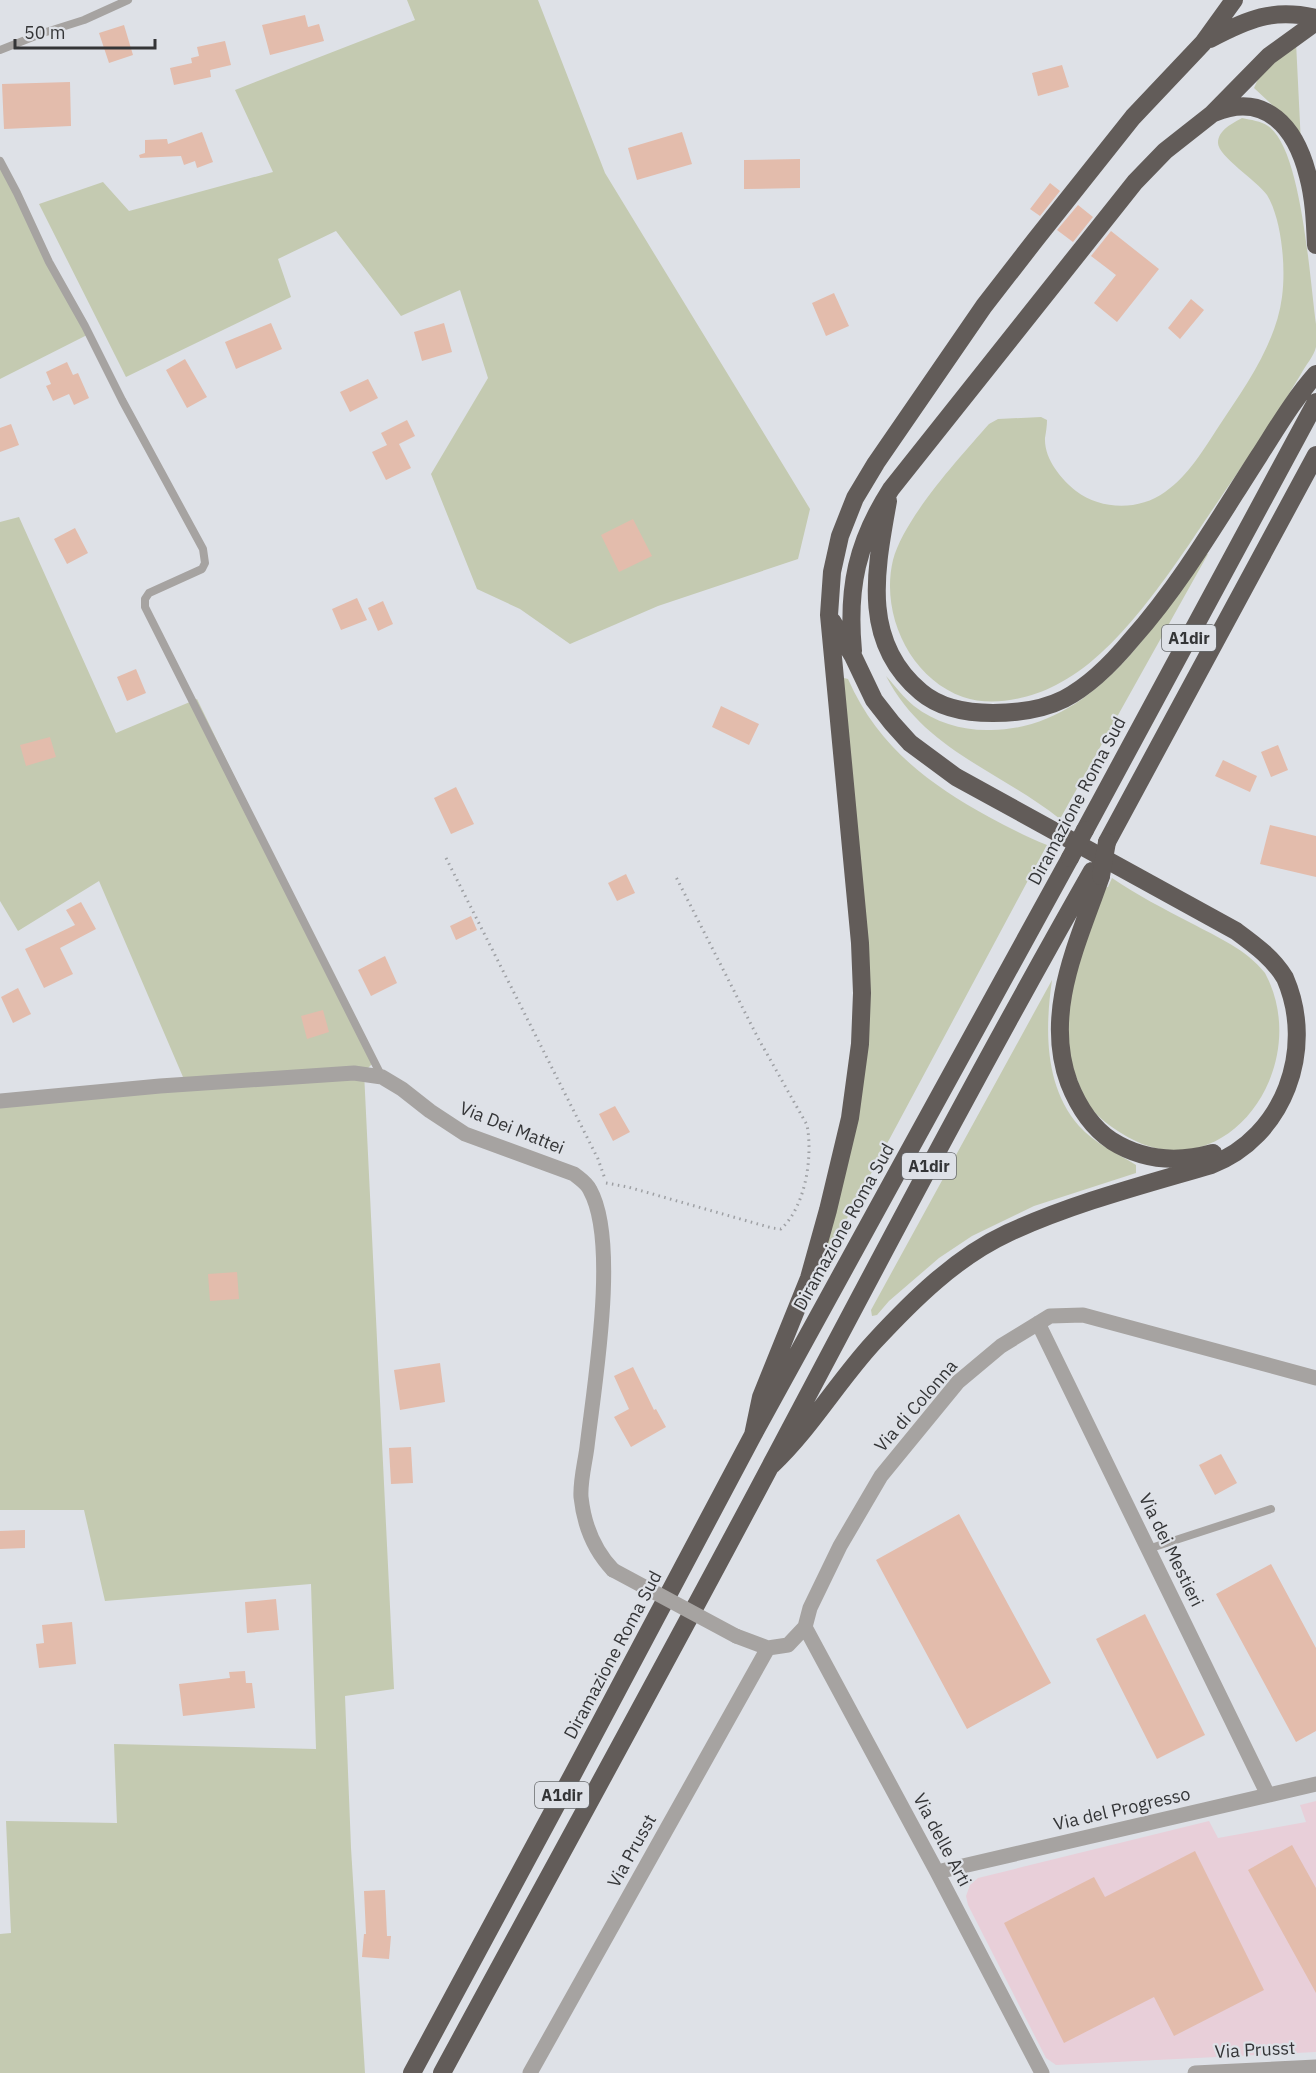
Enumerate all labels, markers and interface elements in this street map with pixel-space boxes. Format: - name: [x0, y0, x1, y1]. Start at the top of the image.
- scale bar: [15, 12, 154, 50]
- text: 50 m: [24, 21, 66, 44]
- road number: A1dir: [1162, 625, 1216, 651]
- street label: Diramazione Roma Sud: [1022, 713, 1131, 889]
- street label: Via Dei Mattei: [456, 1096, 568, 1159]
- street label: Diramazione Roma Sud: [788, 1139, 899, 1314]
- road number: A1dir: [902, 1153, 956, 1179]
- street label: Via di Colonna: [869, 1355, 962, 1457]
- street label: Via dei Mestieri: [1134, 1489, 1209, 1610]
- street label: Diramazione Roma Sud: [558, 1567, 667, 1743]
- road number: A1dir: [535, 1782, 589, 1808]
- street label: Via del Progresso: [1051, 1782, 1192, 1835]
- street label: Via delle Arti: [908, 1789, 977, 1890]
- street label: Via Prusst: [602, 1810, 661, 1892]
- street label: Via Prusst: [1214, 2036, 1296, 2063]

